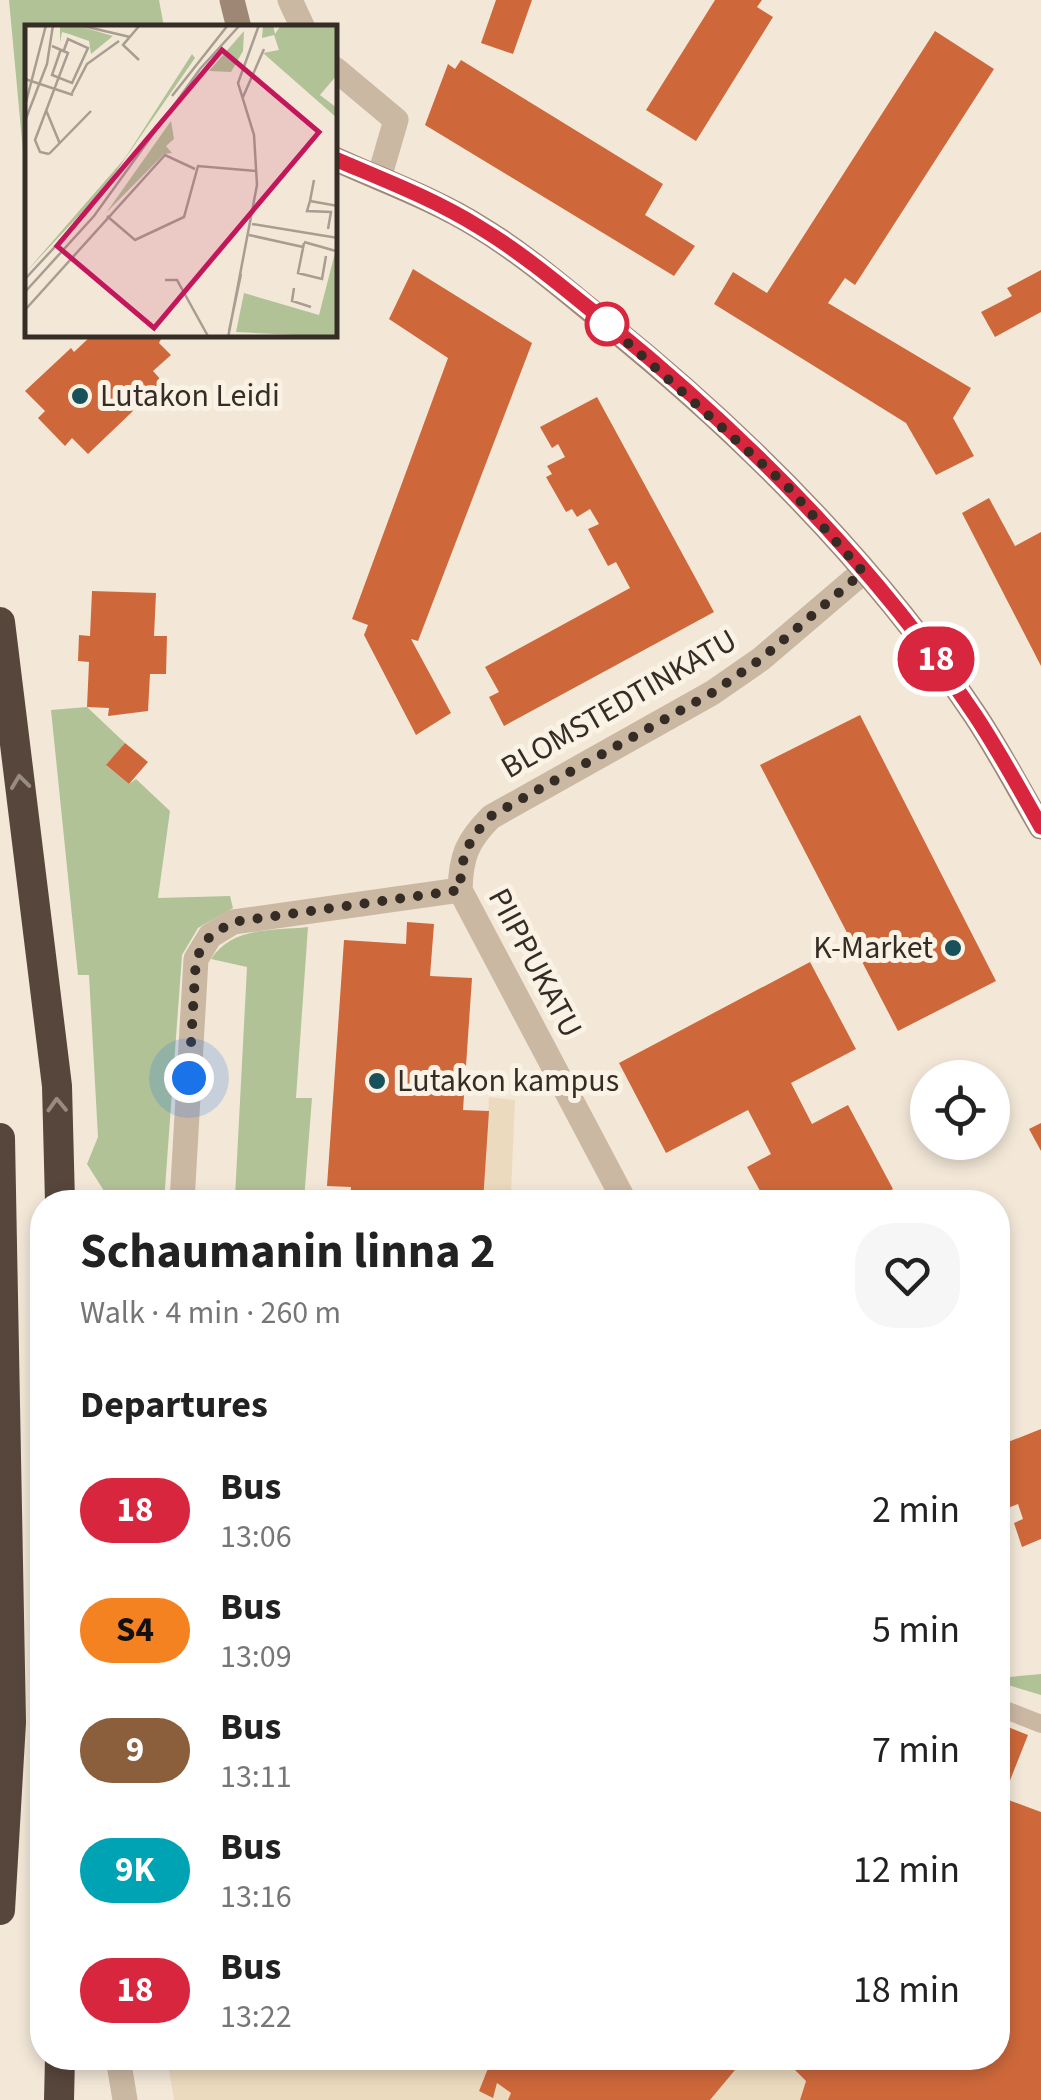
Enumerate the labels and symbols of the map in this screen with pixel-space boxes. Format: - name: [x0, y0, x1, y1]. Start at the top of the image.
- inset map: [25, 25, 338, 338]
- unlabelled marker: [586, 303, 628, 345]
- place label: Lutakon Leidi: [100, 373, 280, 419]
- marker: Lutakon Leidi: [69, 385, 91, 407]
- street label: BLOMSTEDTINKATU: [493, 618, 745, 790]
- line badge: 18: [891, 626, 981, 692]
- one-way arrow: [10, 774, 31, 791]
- street label: PIIPPUKATU: [476, 880, 594, 1046]
- place label: K-Market: [813, 925, 933, 971]
- marker: K-Market: [942, 937, 964, 959]
- your location: [164, 1053, 214, 1103]
- place label: Lutakon kampus: [397, 1058, 619, 1104]
- marker: Lutakon kampus: [366, 1070, 388, 1092]
- one-way arrow: [47, 1097, 68, 1113]

